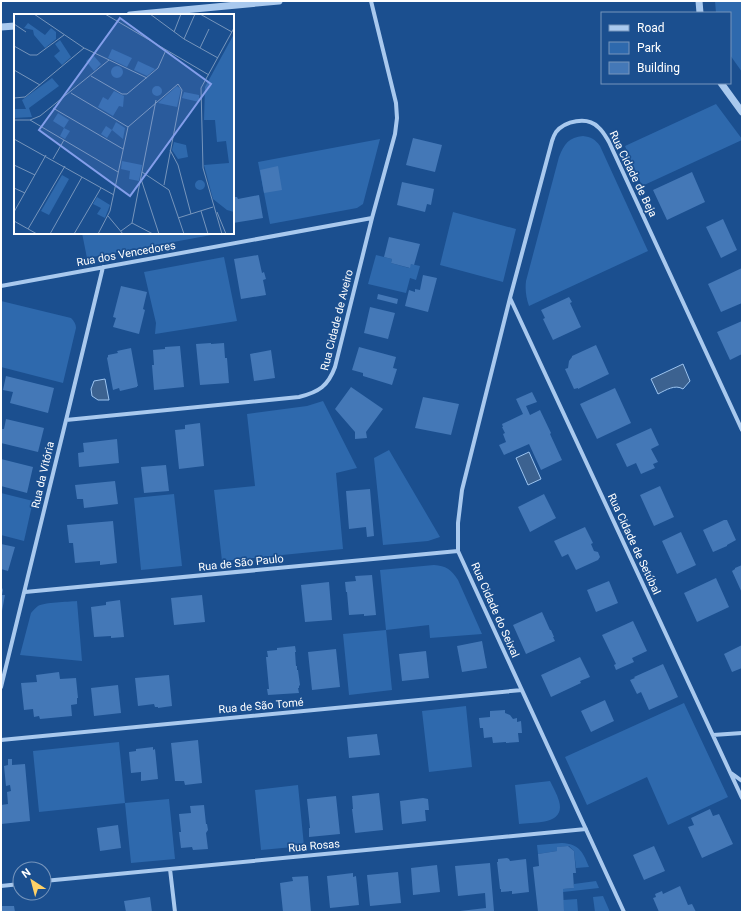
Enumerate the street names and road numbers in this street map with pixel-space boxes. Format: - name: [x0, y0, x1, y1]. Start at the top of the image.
- street label: Rua Cidade de Beja: [606, 129, 660, 219]
- street label: Rua dos Vencedores: [75, 239, 177, 269]
- street label: Rua Cidade de Aveiro: [318, 268, 356, 372]
- street label: Rua da Vitória: [29, 440, 57, 510]
- street label: Rua Cidade de Setúbal: [605, 491, 663, 597]
- street label: Rua de São Paulo: [198, 552, 284, 574]
- street label: Rua Cidade do Seixal: [468, 560, 522, 660]
- street label: Rua de São Tomé: [218, 696, 304, 716]
- street label: Rua Rosas: [288, 837, 341, 855]

